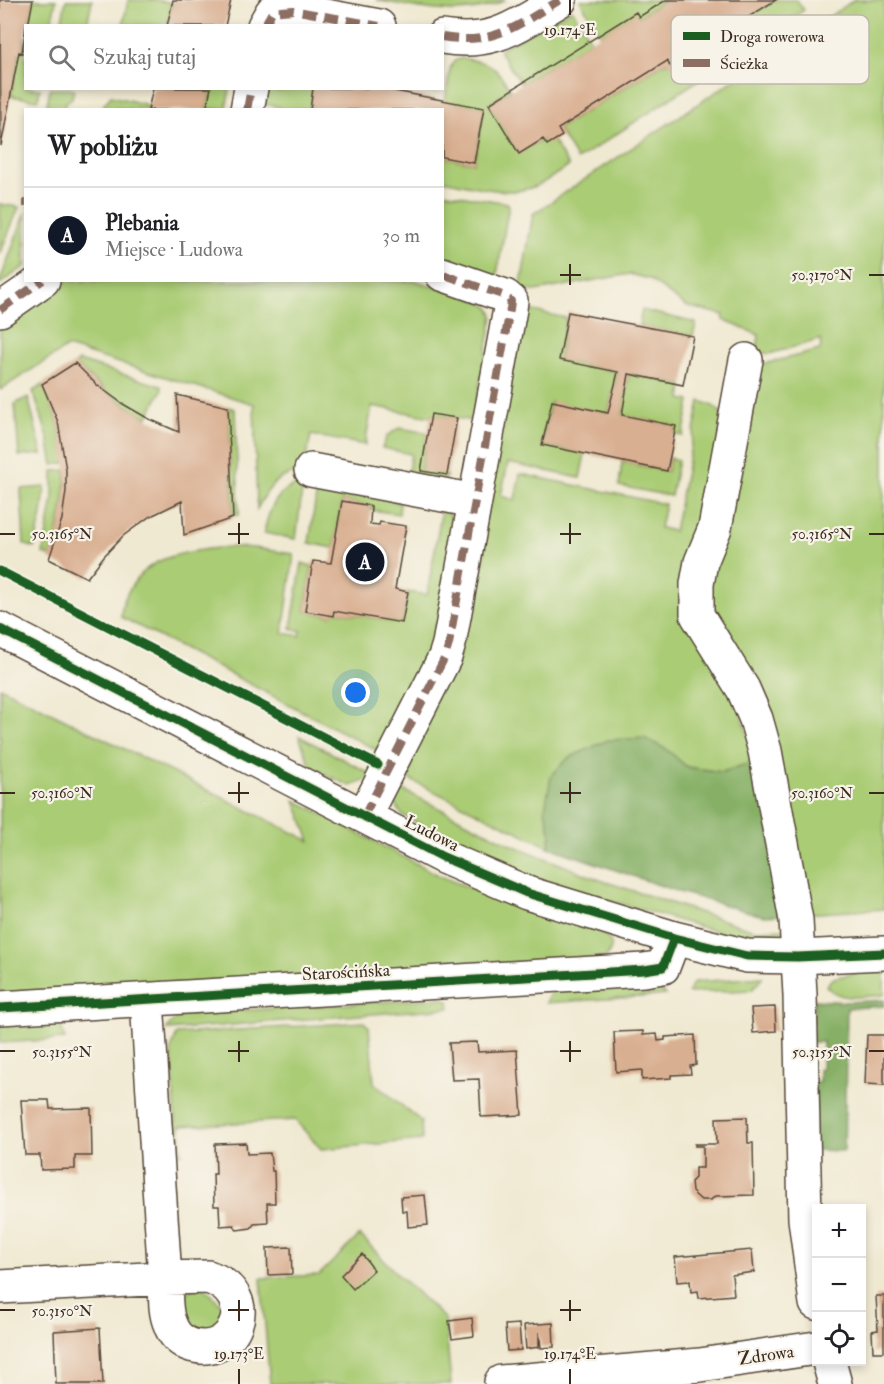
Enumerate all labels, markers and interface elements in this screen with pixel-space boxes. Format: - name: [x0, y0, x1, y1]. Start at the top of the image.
- legend: [671, 15, 869, 84]
- text: 19.174°E: [544, 21, 596, 40]
- search box: [24, 24, 444, 90]
- text: Droga rowerowa: [720, 27, 825, 47]
- icon: search: [45, 41, 78, 74]
- text: Szukaj tutaj: [93, 43, 196, 71]
- text: Ścieżka: [720, 54, 768, 74]
- text: W pobliżu: [48, 131, 158, 163]
- text: Plebania: [105, 209, 179, 237]
- text: A: [61, 223, 74, 248]
- text: 30 m: [382, 223, 420, 248]
- text: Miejsce · Ludowa: [105, 237, 243, 262]
- text: 50.3170°N: [791, 266, 853, 285]
- text: 50.3165°N: [32, 525, 93, 544]
- text: 50.3165°N: [792, 525, 853, 544]
- pin: A: [346, 540, 385, 584]
- your location: [341, 678, 370, 707]
- text: 50.3160°N: [31, 784, 94, 803]
- text: 50.3160°N: [791, 784, 854, 803]
- street label: Ludowa: [401, 810, 463, 857]
- street label: Starościńska: [301, 959, 391, 986]
- text: 50.3155°N: [32, 1043, 93, 1062]
- text: 50.3155°N: [792, 1043, 853, 1062]
- map controls: [812, 1204, 866, 1366]
- button: +: [812, 1204, 866, 1258]
- button: −: [812, 1258, 866, 1312]
- text: 50.3150°N: [31, 1302, 93, 1321]
- button: locate: [812, 1312, 866, 1366]
- street label: Zdrowa: [737, 1340, 796, 1371]
- text: 19.173°E: [214, 1345, 264, 1364]
- text: 19.174°E: [544, 1345, 596, 1364]

